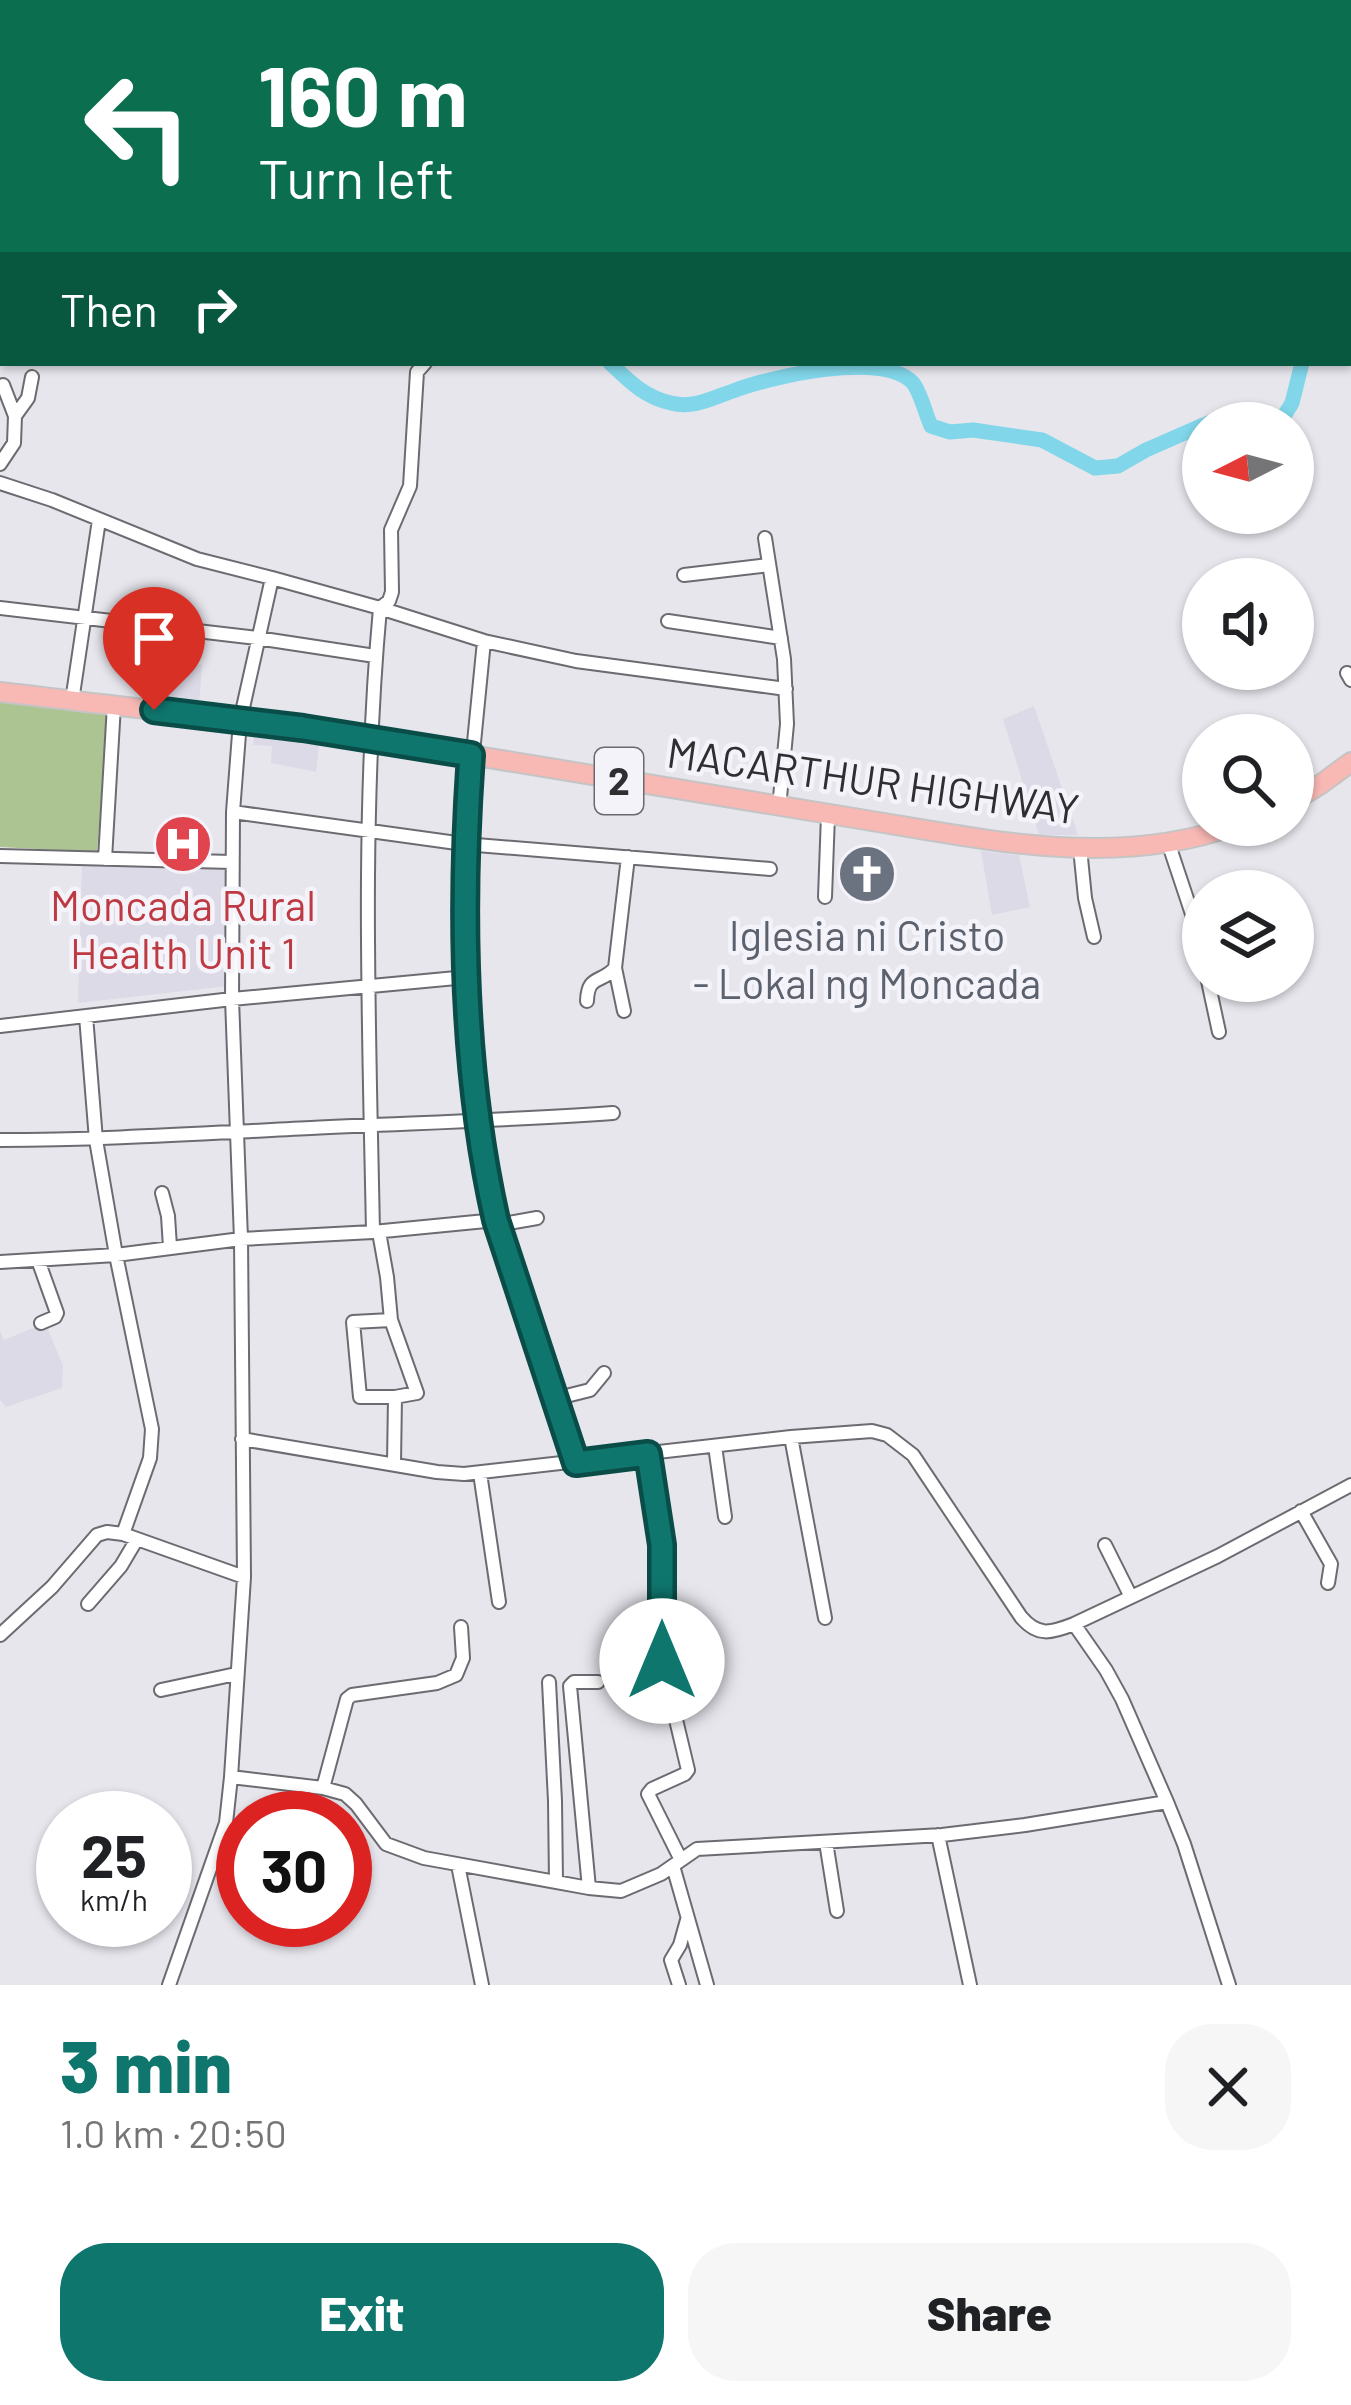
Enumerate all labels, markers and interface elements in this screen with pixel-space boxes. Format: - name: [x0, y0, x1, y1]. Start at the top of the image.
- text: 160 m: [258, 43, 468, 144]
- icon: left: [60, 48, 216, 204]
- text: Turn left: [258, 145, 455, 210]
- icon: right: [182, 276, 248, 342]
- text: Then: [60, 282, 158, 336]
- north arrow: [1182, 402, 1314, 534]
- map controls: [1182, 402, 1314, 1002]
- button: sound: [1182, 558, 1314, 690]
- pin: [103, 587, 205, 710]
- icon: arrive: [121, 605, 187, 671]
- button: search: [1182, 714, 1314, 846]
- street label: MACARTHUR HIGHWAY: [664, 725, 1082, 833]
- road number: 2: [595, 748, 643, 814]
- hospital icon: Moncada Rural Health Unit 1: [152, 813, 214, 875]
- church icon: Iglesia ni Cristo - Lokal ng Moncada: [836, 843, 898, 905]
- button: layers: [1182, 870, 1314, 1002]
- place label: Moncada Rural Health Unit 1: [50, 879, 316, 977]
- place label: Iglesia ni Cristo - Lokal ng Moncada: [693, 909, 1041, 1008]
- position arrow: [599, 1598, 725, 1724]
- speed limit sign: 30: [216, 1791, 372, 1947]
- text: 25: [81, 1818, 147, 1890]
- text: km/h: [80, 1881, 148, 1917]
- text: 3 min: [60, 2021, 232, 2107]
- button: close: [1165, 2024, 1291, 2150]
- text: 1.0 km · 20:50: [60, 2109, 287, 2156]
- button: Exit: [60, 2243, 664, 2381]
- button: Share: [688, 2243, 1291, 2381]

